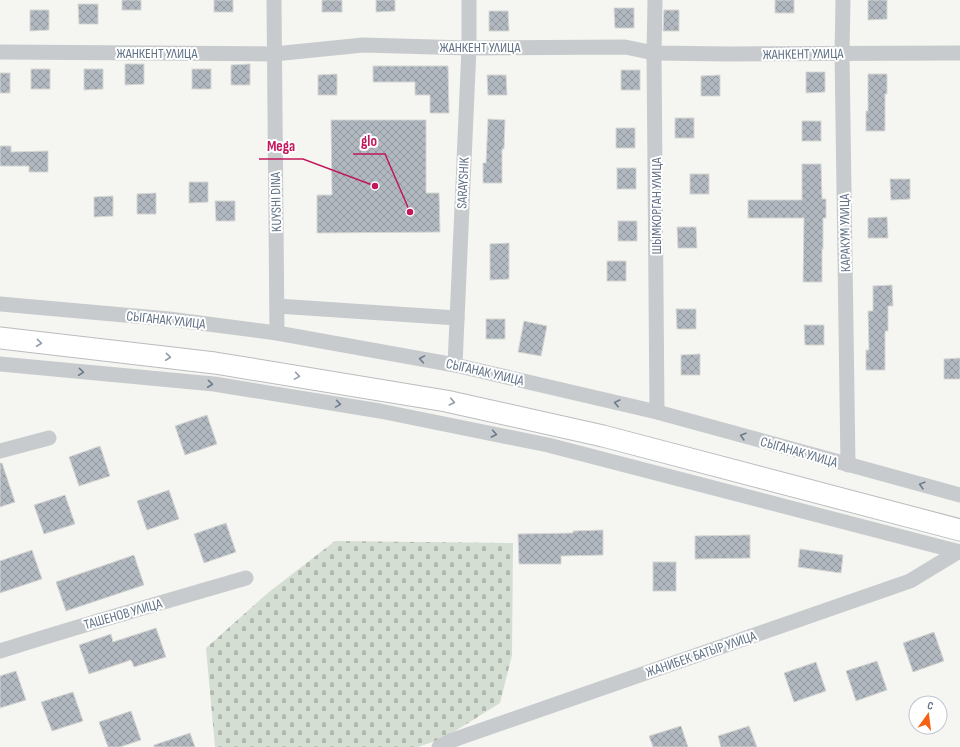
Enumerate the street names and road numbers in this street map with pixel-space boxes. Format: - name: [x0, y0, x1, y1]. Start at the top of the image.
- street label: ЖАНКЕНТ УЛИЦА: [440, 39, 521, 56]
- street label: ЖАНКЕНТ УЛИЦА: [117, 45, 198, 62]
- street label: ЖАНКЕНТ УЛИЦА: [762, 45, 845, 63]
- street label: SARAYSHIK: [453, 156, 473, 209]
- street label: ШЫМКОРГАН УЛИЦА: [648, 156, 665, 255]
- street label: KUYSHI DINA: [267, 171, 285, 232]
- street label: КАРАКУМ УЛИЦА: [836, 193, 854, 272]
- street label: СЫГАНАК УЛИЦА: [126, 307, 207, 333]
- street label: СЫГАНАК УЛИЦА: [444, 355, 527, 389]
- street label: СЫГАНАК УЛИЦА: [759, 433, 840, 471]
- street label: ТАШЕНОВ УЛИЦА: [82, 594, 165, 633]
- street label: ЖАНИБЕК БАТЫР УЛИЦА: [644, 627, 759, 681]

